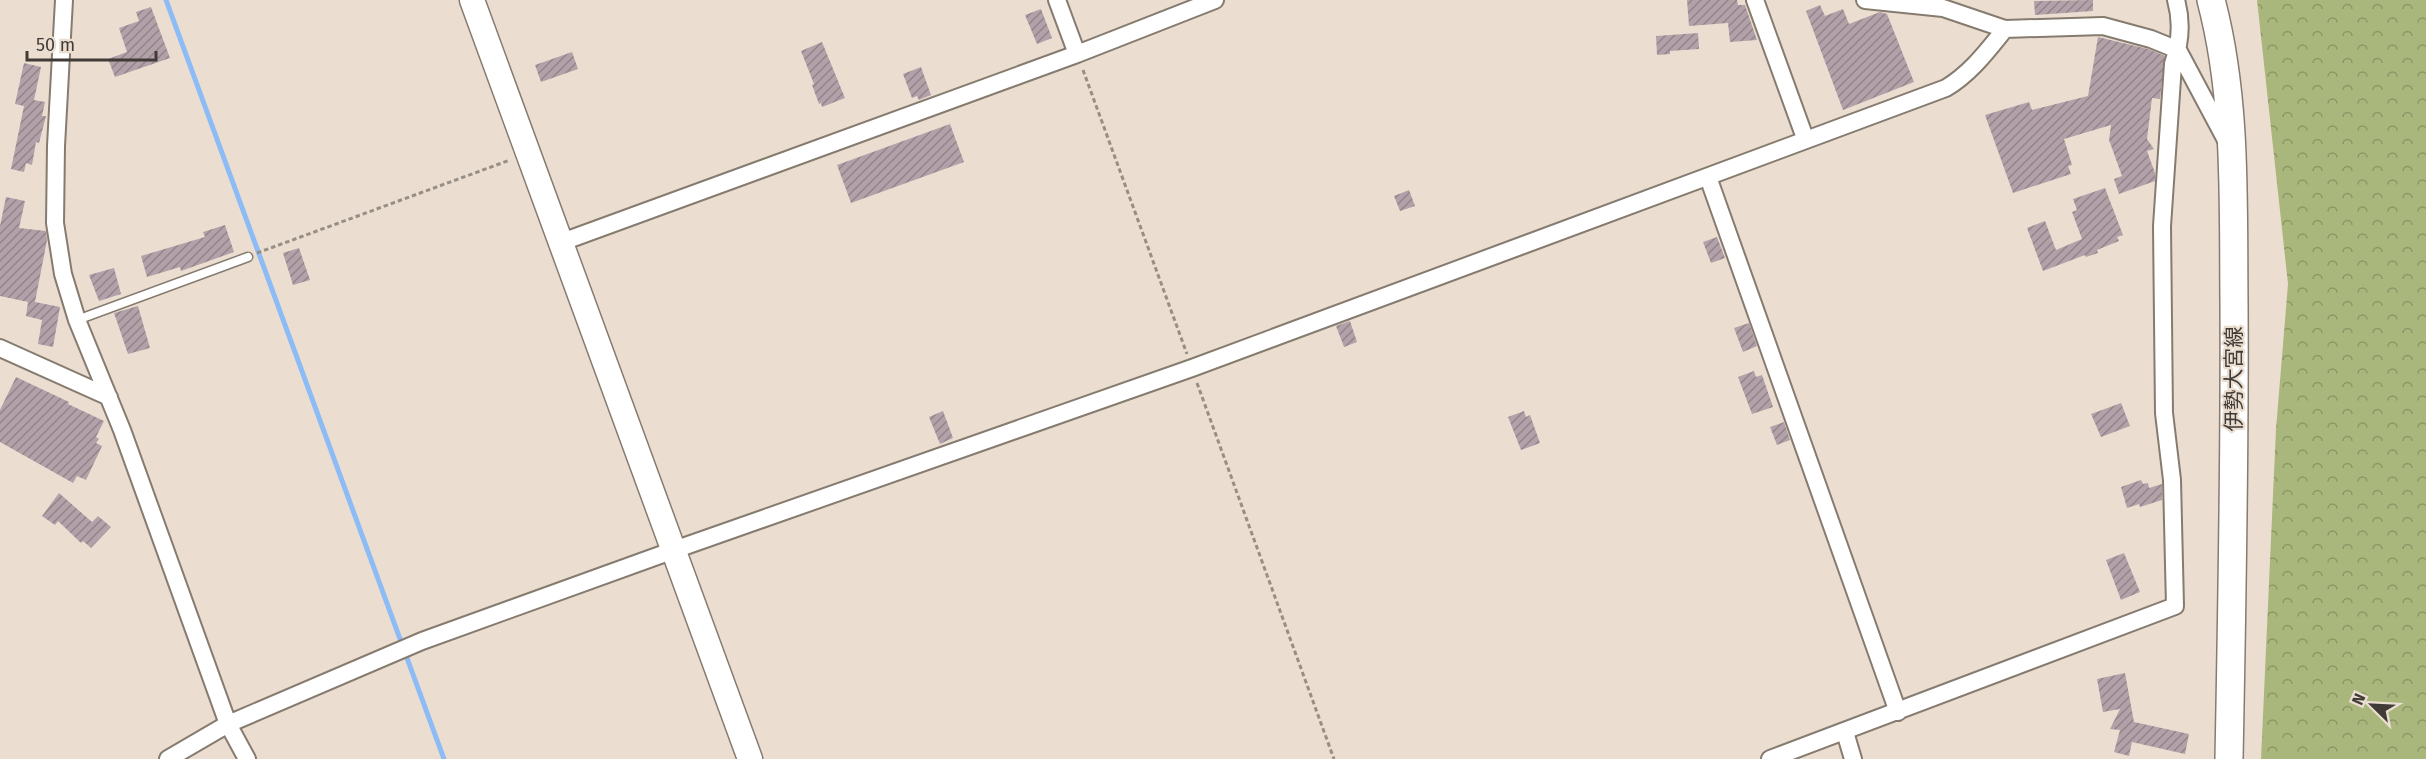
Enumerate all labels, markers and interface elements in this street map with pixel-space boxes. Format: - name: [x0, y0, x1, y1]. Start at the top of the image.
- scale bar: [27, 24, 156, 62]
- text: 50 m: [36, 34, 75, 56]
- street label: 伊勢大宮線: [2221, 327, 2247, 432]
- north arrow: [2342, 675, 2402, 735]
- text: N: [2348, 690, 2370, 708]

